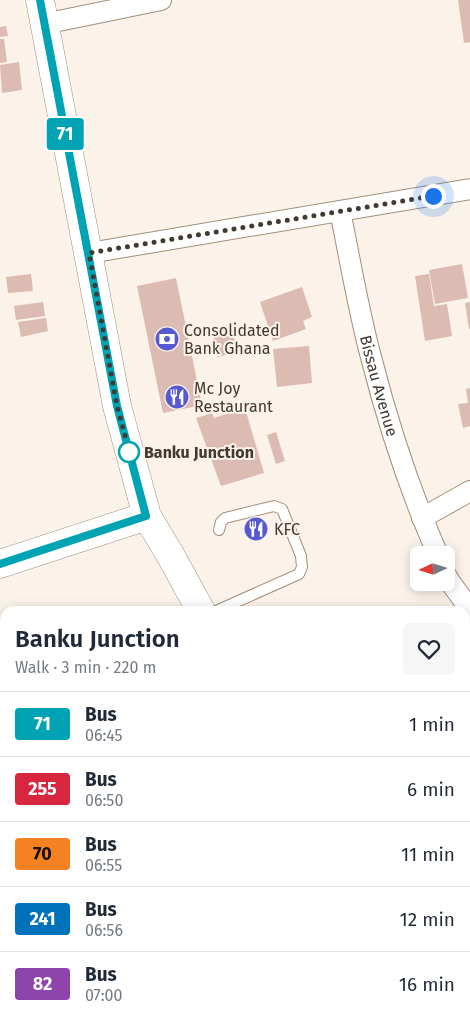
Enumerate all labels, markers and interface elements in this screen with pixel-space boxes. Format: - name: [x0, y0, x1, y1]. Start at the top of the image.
- line badge: 71: [42, 118, 88, 150]
- text: 71: [57, 123, 73, 145]
- your location: [421, 184, 446, 209]
- place label: Consolidated Bank Ghana: [184, 321, 279, 358]
- bank icon: Consolidated Bank Ghana: [154, 326, 180, 352]
- street label: Bissau Avenue: [356, 333, 402, 439]
- place label: Mc Joy Restaurant: [194, 379, 273, 416]
- restaurant icon: Mc Joy Restaurant: [164, 384, 190, 410]
- marker: Banku Junction: [118, 441, 140, 463]
- place label: Banku Junction: [144, 443, 254, 462]
- restaurant icon: KFC: [243, 516, 269, 542]
- place label: KFC: [274, 520, 300, 539]
- north arrow: [410, 546, 455, 591]
- map controls: [410, 546, 455, 591]
- button: heart: [403, 623, 455, 675]
- text: Banku Junction: [15, 625, 180, 653]
- text: Walk · 3 min · 220 m: [15, 658, 156, 677]
- text: Bus: [85, 703, 117, 726]
- text: 71: [34, 713, 51, 735]
- text: 1 min: [409, 713, 455, 736]
- text: 06:45: [85, 726, 123, 745]
- text: Bus: [85, 768, 117, 791]
- text: 255: [28, 778, 57, 800]
- text: 6 min: [407, 778, 455, 801]
- text: 06:50: [85, 791, 123, 810]
- text: Bus: [85, 833, 117, 856]
- text: 70: [33, 843, 52, 865]
- text: 11 min: [401, 843, 455, 866]
- text: 06:55: [85, 856, 122, 875]
- text: Bus: [85, 898, 117, 921]
- text: 241: [29, 908, 56, 930]
- text: 12 min: [400, 908, 455, 931]
- text: 06:56: [85, 921, 123, 940]
- text: Bus: [85, 963, 117, 986]
- text: 82: [33, 973, 52, 995]
- text: 16 min: [399, 973, 455, 996]
- text: 07:00: [85, 986, 122, 1005]

